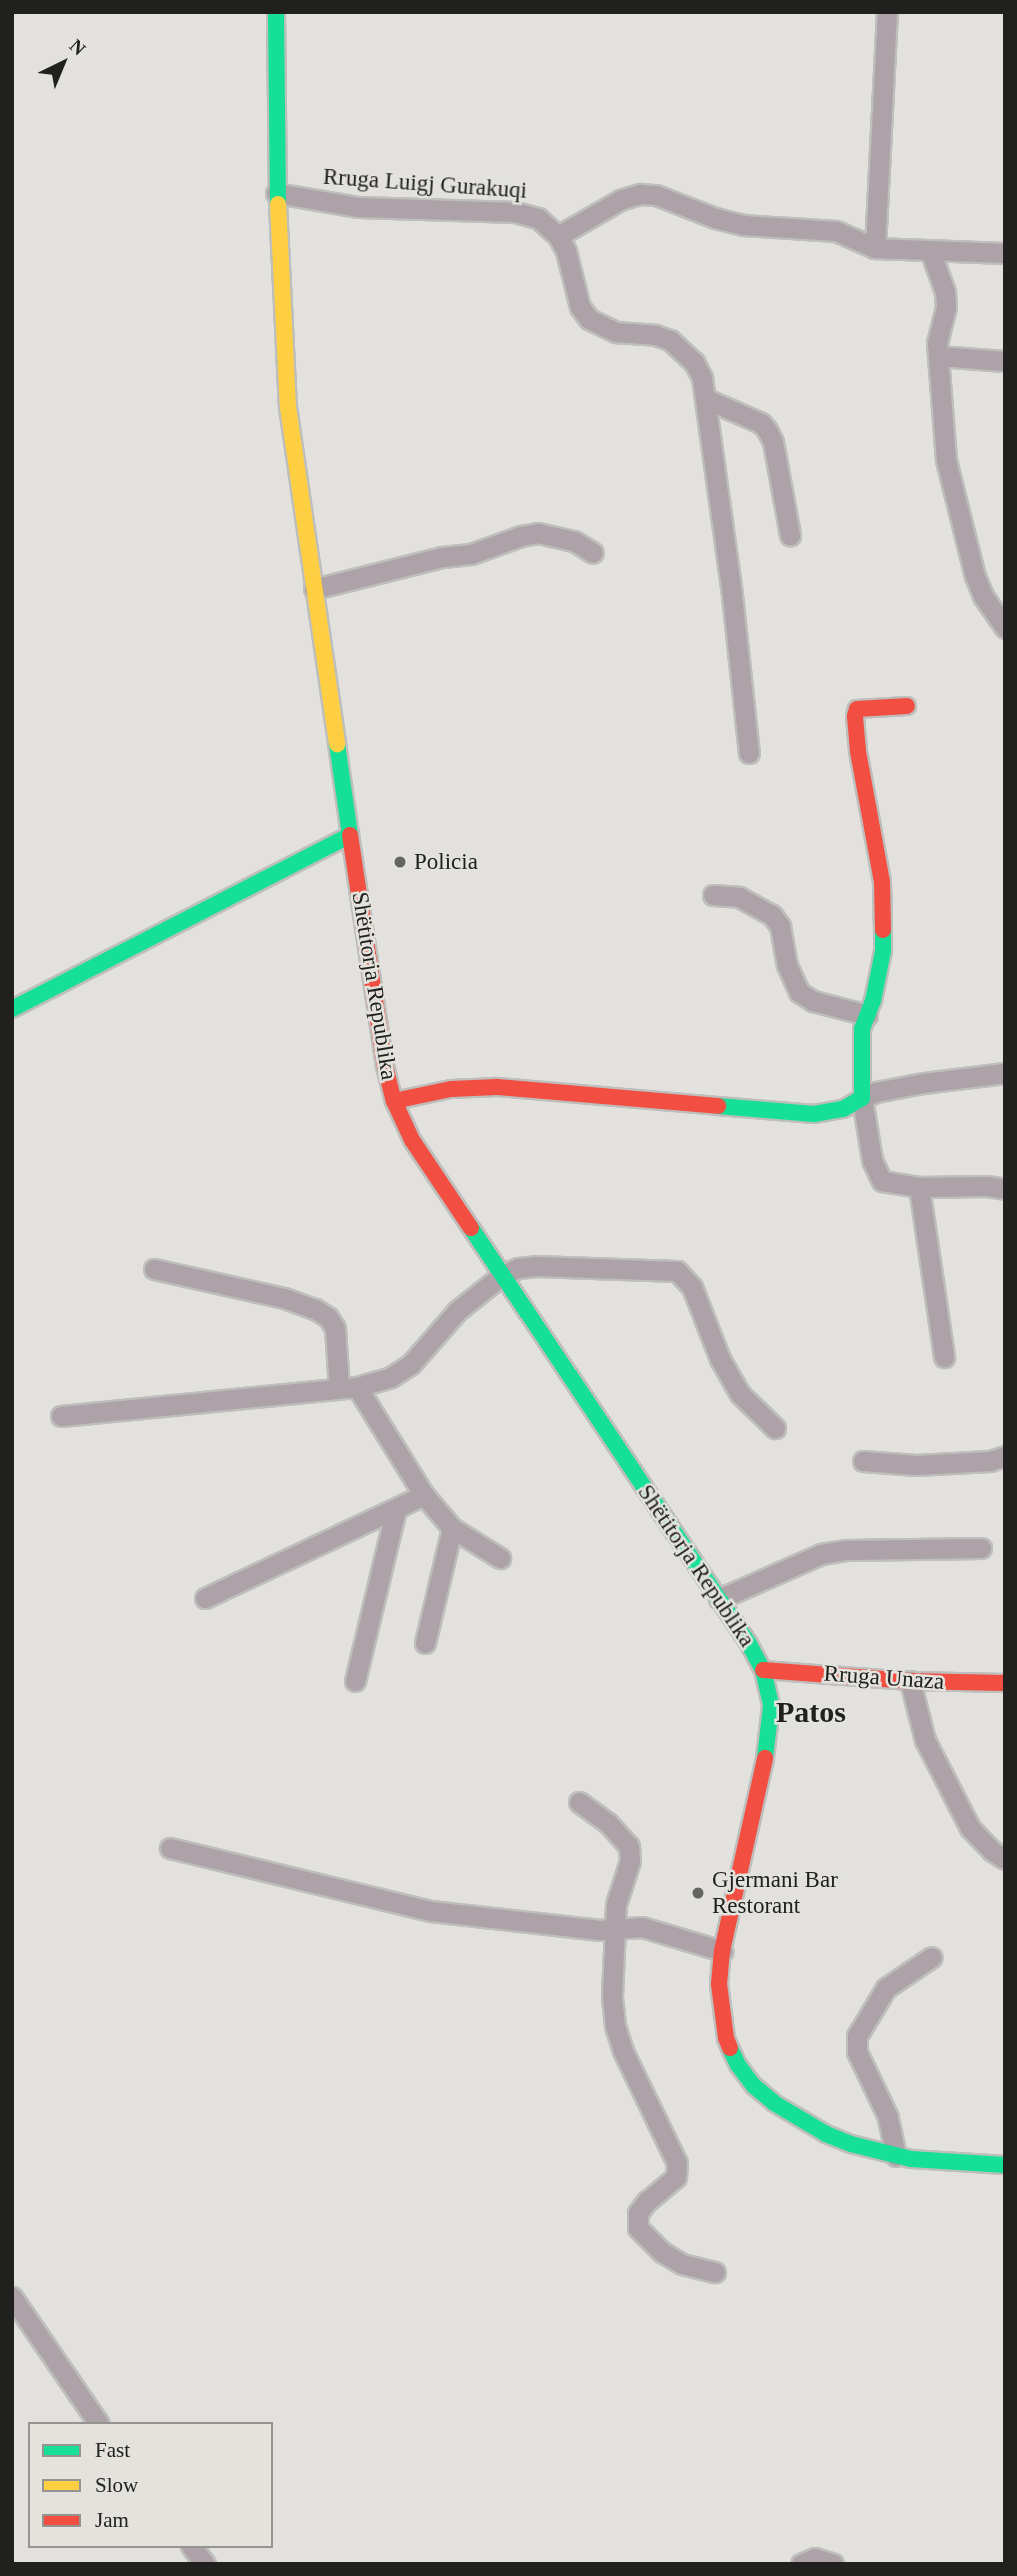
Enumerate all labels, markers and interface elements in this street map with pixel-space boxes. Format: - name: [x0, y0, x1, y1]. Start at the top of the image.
- north arrow: [28, 28, 98, 98]
- text: N: [65, 35, 90, 60]
- street label: Rruga Luigj Gurakuqi: [322, 163, 528, 205]
- place label: Policia: [414, 848, 478, 876]
- marker: Policia: [392, 854, 408, 870]
- street label: Shëtitorja Republika: [346, 890, 402, 1082]
- street label: Shëtitorja Republika: [632, 1480, 760, 1652]
- street label: Rruga Unaza: [823, 1660, 945, 1696]
- district label: Patos: [776, 1694, 846, 1730]
- place label: Gjermani Bar Restorant: [712, 1866, 838, 1920]
- marker: Gjermani Bar Restorant: [690, 1885, 706, 1901]
- legend: [28, 2422, 273, 2548]
- text: Fast: [95, 2438, 130, 2462]
- text: Slow: [95, 2473, 138, 2497]
- text: Jam: [95, 2508, 129, 2532]

